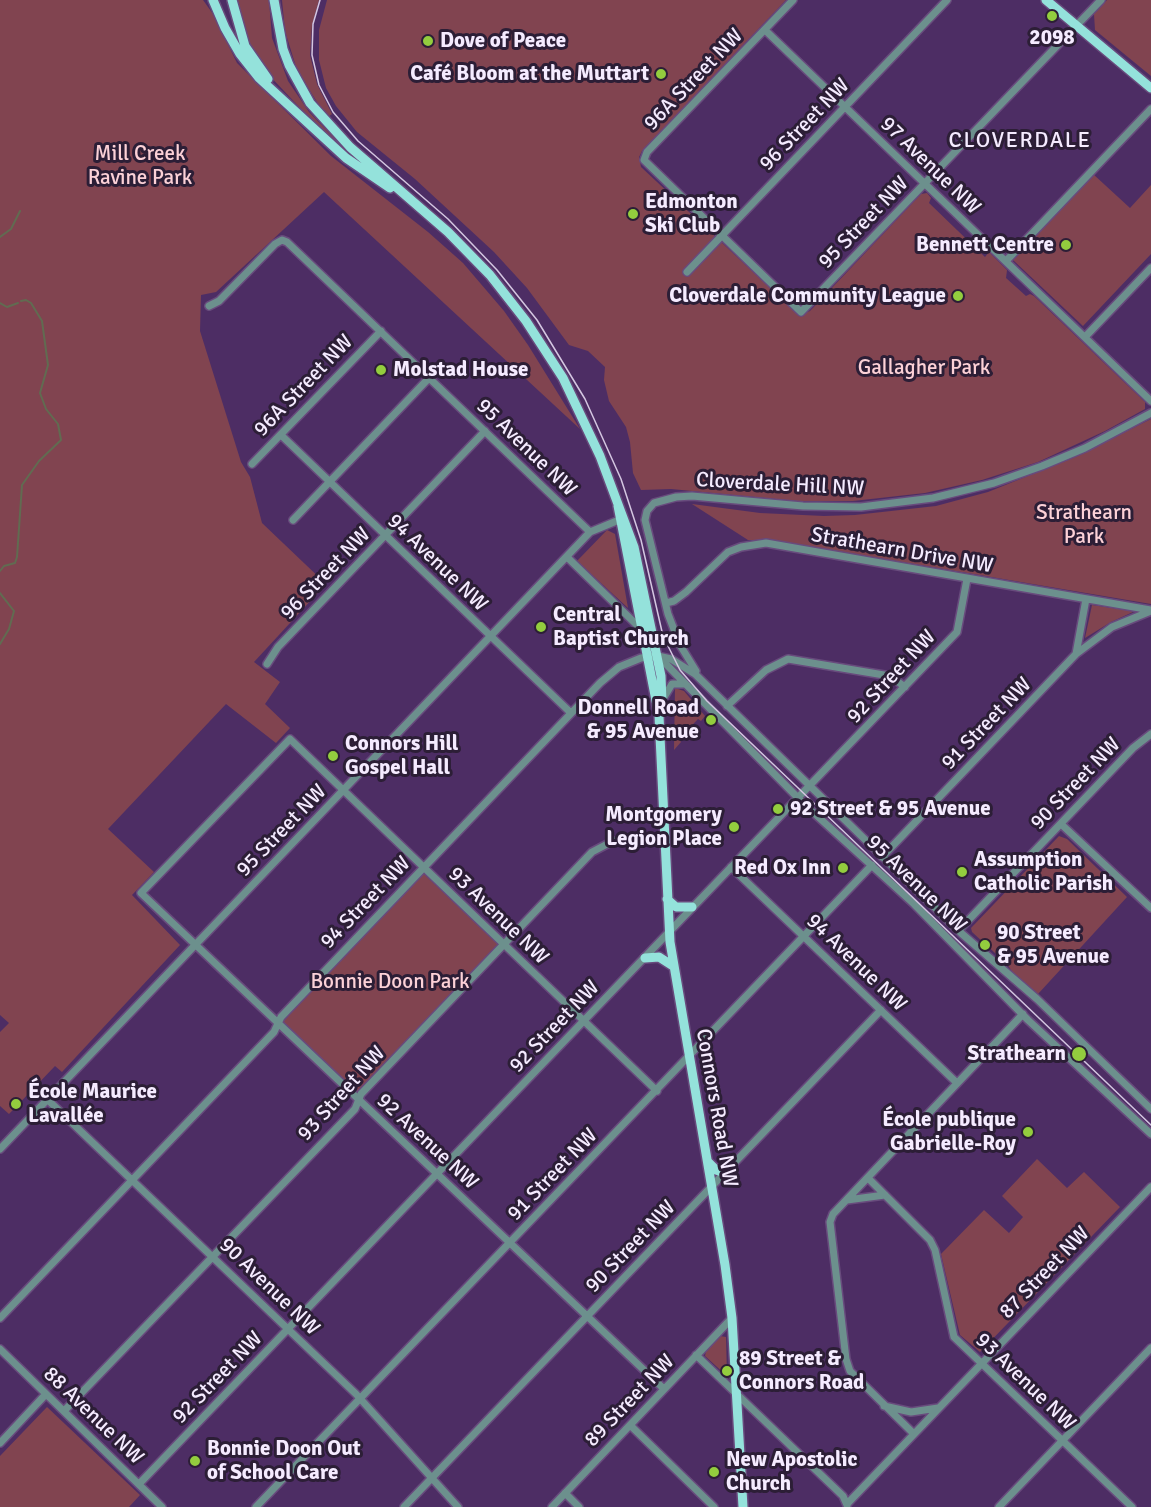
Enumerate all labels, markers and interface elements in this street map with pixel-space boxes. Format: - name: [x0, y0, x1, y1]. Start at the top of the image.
- marker: 2098: [1045, 9, 1059, 23]
- street label: 96A Street NW: [639, 24, 749, 136]
- place label: 2098: [1029, 25, 1075, 51]
- place label: Dove of Peace: [440, 28, 566, 54]
- marker: Dove of Peace: [421, 34, 435, 48]
- place label: Café Bloom at the Muttart: [410, 61, 649, 87]
- marker: Café Bloom at the Muttart: [654, 67, 668, 81]
- street label: 96 Street NW: [755, 74, 855, 176]
- street label: 97 Avenue NW: [875, 112, 985, 220]
- district label: CLOVERDALE: [949, 128, 1091, 154]
- park label: Mill Creek Ravine Park: [88, 141, 192, 191]
- street label: 95 Street NW: [814, 172, 914, 274]
- place label: Edmonton Ski Club: [645, 189, 738, 239]
- marker: Edmonton Ski Club: [626, 207, 640, 221]
- place label: Bennett Centre: [916, 232, 1054, 258]
- marker: Bennett Centre: [1059, 238, 1073, 252]
- place label: Cloverdale Community League: [669, 283, 946, 309]
- marker: Cloverdale Community League: [951, 289, 965, 303]
- street label: 96A Street NW: [249, 330, 359, 442]
- park label: Gallagher Park: [858, 355, 990, 381]
- place label: Molstad House: [393, 357, 528, 383]
- marker: Molstad House: [374, 363, 388, 377]
- street label: 95 Avenue NW: [471, 394, 581, 502]
- street label: Cloverdale Hill NW: [695, 468, 865, 502]
- park label: Strathearn Park: [1036, 500, 1132, 550]
- street label: 94 Avenue NW: [382, 509, 492, 617]
- street label: 96 Street NW: [276, 523, 376, 625]
- street label: Strathearn Drive NW: [809, 523, 995, 579]
- place label: Central Baptist Church: [553, 602, 689, 652]
- marker: Central Baptist Church: [534, 620, 548, 634]
- street label: 92 Street NW: [842, 625, 942, 729]
- street label: 91 Street NW: [937, 673, 1037, 775]
- place label: Donnell Road & 95 Avenue: [578, 695, 699, 745]
- marker: Donnell Road & 95 Avenue: [704, 713, 718, 727]
- place label: Connors Hill Gospel Hall: [345, 731, 458, 781]
- street label: 90 Street NW: [1026, 733, 1126, 835]
- marker: Connors Hill Gospel Hall: [326, 749, 340, 763]
- street label: 95 Street NW: [232, 780, 332, 882]
- place label: 92 Street & 95 Avenue: [790, 796, 991, 822]
- place label: Montgomery Legion Place: [605, 802, 722, 852]
- marker: 92 Street & 95 Avenue: [771, 802, 785, 816]
- marker: Montgomery Legion Place: [727, 820, 741, 834]
- street label: 95 Avenue NW: [861, 830, 971, 938]
- place label: Assumption Catholic Parish: [974, 847, 1113, 897]
- street label: 94 Street NW: [316, 852, 416, 954]
- place label: Red Ox Inn: [734, 855, 831, 881]
- marker: Red Ox Inn: [836, 861, 850, 875]
- street label: 93 Avenue NW: [443, 862, 553, 970]
- marker: Assumption Catholic Parish: [955, 865, 969, 879]
- street label: 94 Avenue NW: [801, 909, 911, 1017]
- place label: 90 Street & 95 Avenue: [997, 920, 1109, 970]
- marker: 90 Street & 95 Avenue: [978, 938, 992, 952]
- park label: Bonnie Doon Park: [310, 969, 470, 995]
- street label: 92 Street NW: [505, 976, 605, 1078]
- street label: Connors Road NW: [690, 1027, 742, 1189]
- street label: 93 Street NW: [293, 1041, 391, 1147]
- place label: Strathearn: [967, 1041, 1066, 1067]
- marker: Strathearn: [1070, 1045, 1088, 1063]
- place label: École Maurice Lavallée: [28, 1079, 157, 1129]
- street label: 92 Avenue NW: [371, 1089, 483, 1195]
- marker: École Maurice Lavallée: [9, 1097, 23, 1111]
- place label: École publique Gabrielle-Roy: [882, 1107, 1016, 1157]
- street label: 91 Street NW: [503, 1124, 603, 1226]
- marker: École publique Gabrielle-Roy: [1021, 1125, 1035, 1139]
- street label: 90 Street NW: [581, 1196, 681, 1298]
- street label: 87 Street NW: [995, 1222, 1095, 1324]
- street label: 90 Avenue NW: [214, 1233, 324, 1341]
- street label: 92 Street NW: [168, 1327, 268, 1429]
- street label: 93 Avenue NW: [970, 1328, 1080, 1436]
- place label: 89 Street & Connors Road: [739, 1346, 864, 1396]
- street label: 89 Street NW: [580, 1350, 680, 1452]
- street label: 88 Avenue NW: [38, 1362, 148, 1470]
- marker: 89 Street & Connors Road: [720, 1364, 734, 1378]
- place label: Bonnie Doon Out of School Care: [207, 1436, 361, 1486]
- place label: New Apostolic Church: [726, 1447, 858, 1497]
- marker: Bonnie Doon Out of School Care: [188, 1454, 202, 1468]
- marker: New Apostolic Church: [707, 1465, 721, 1479]

